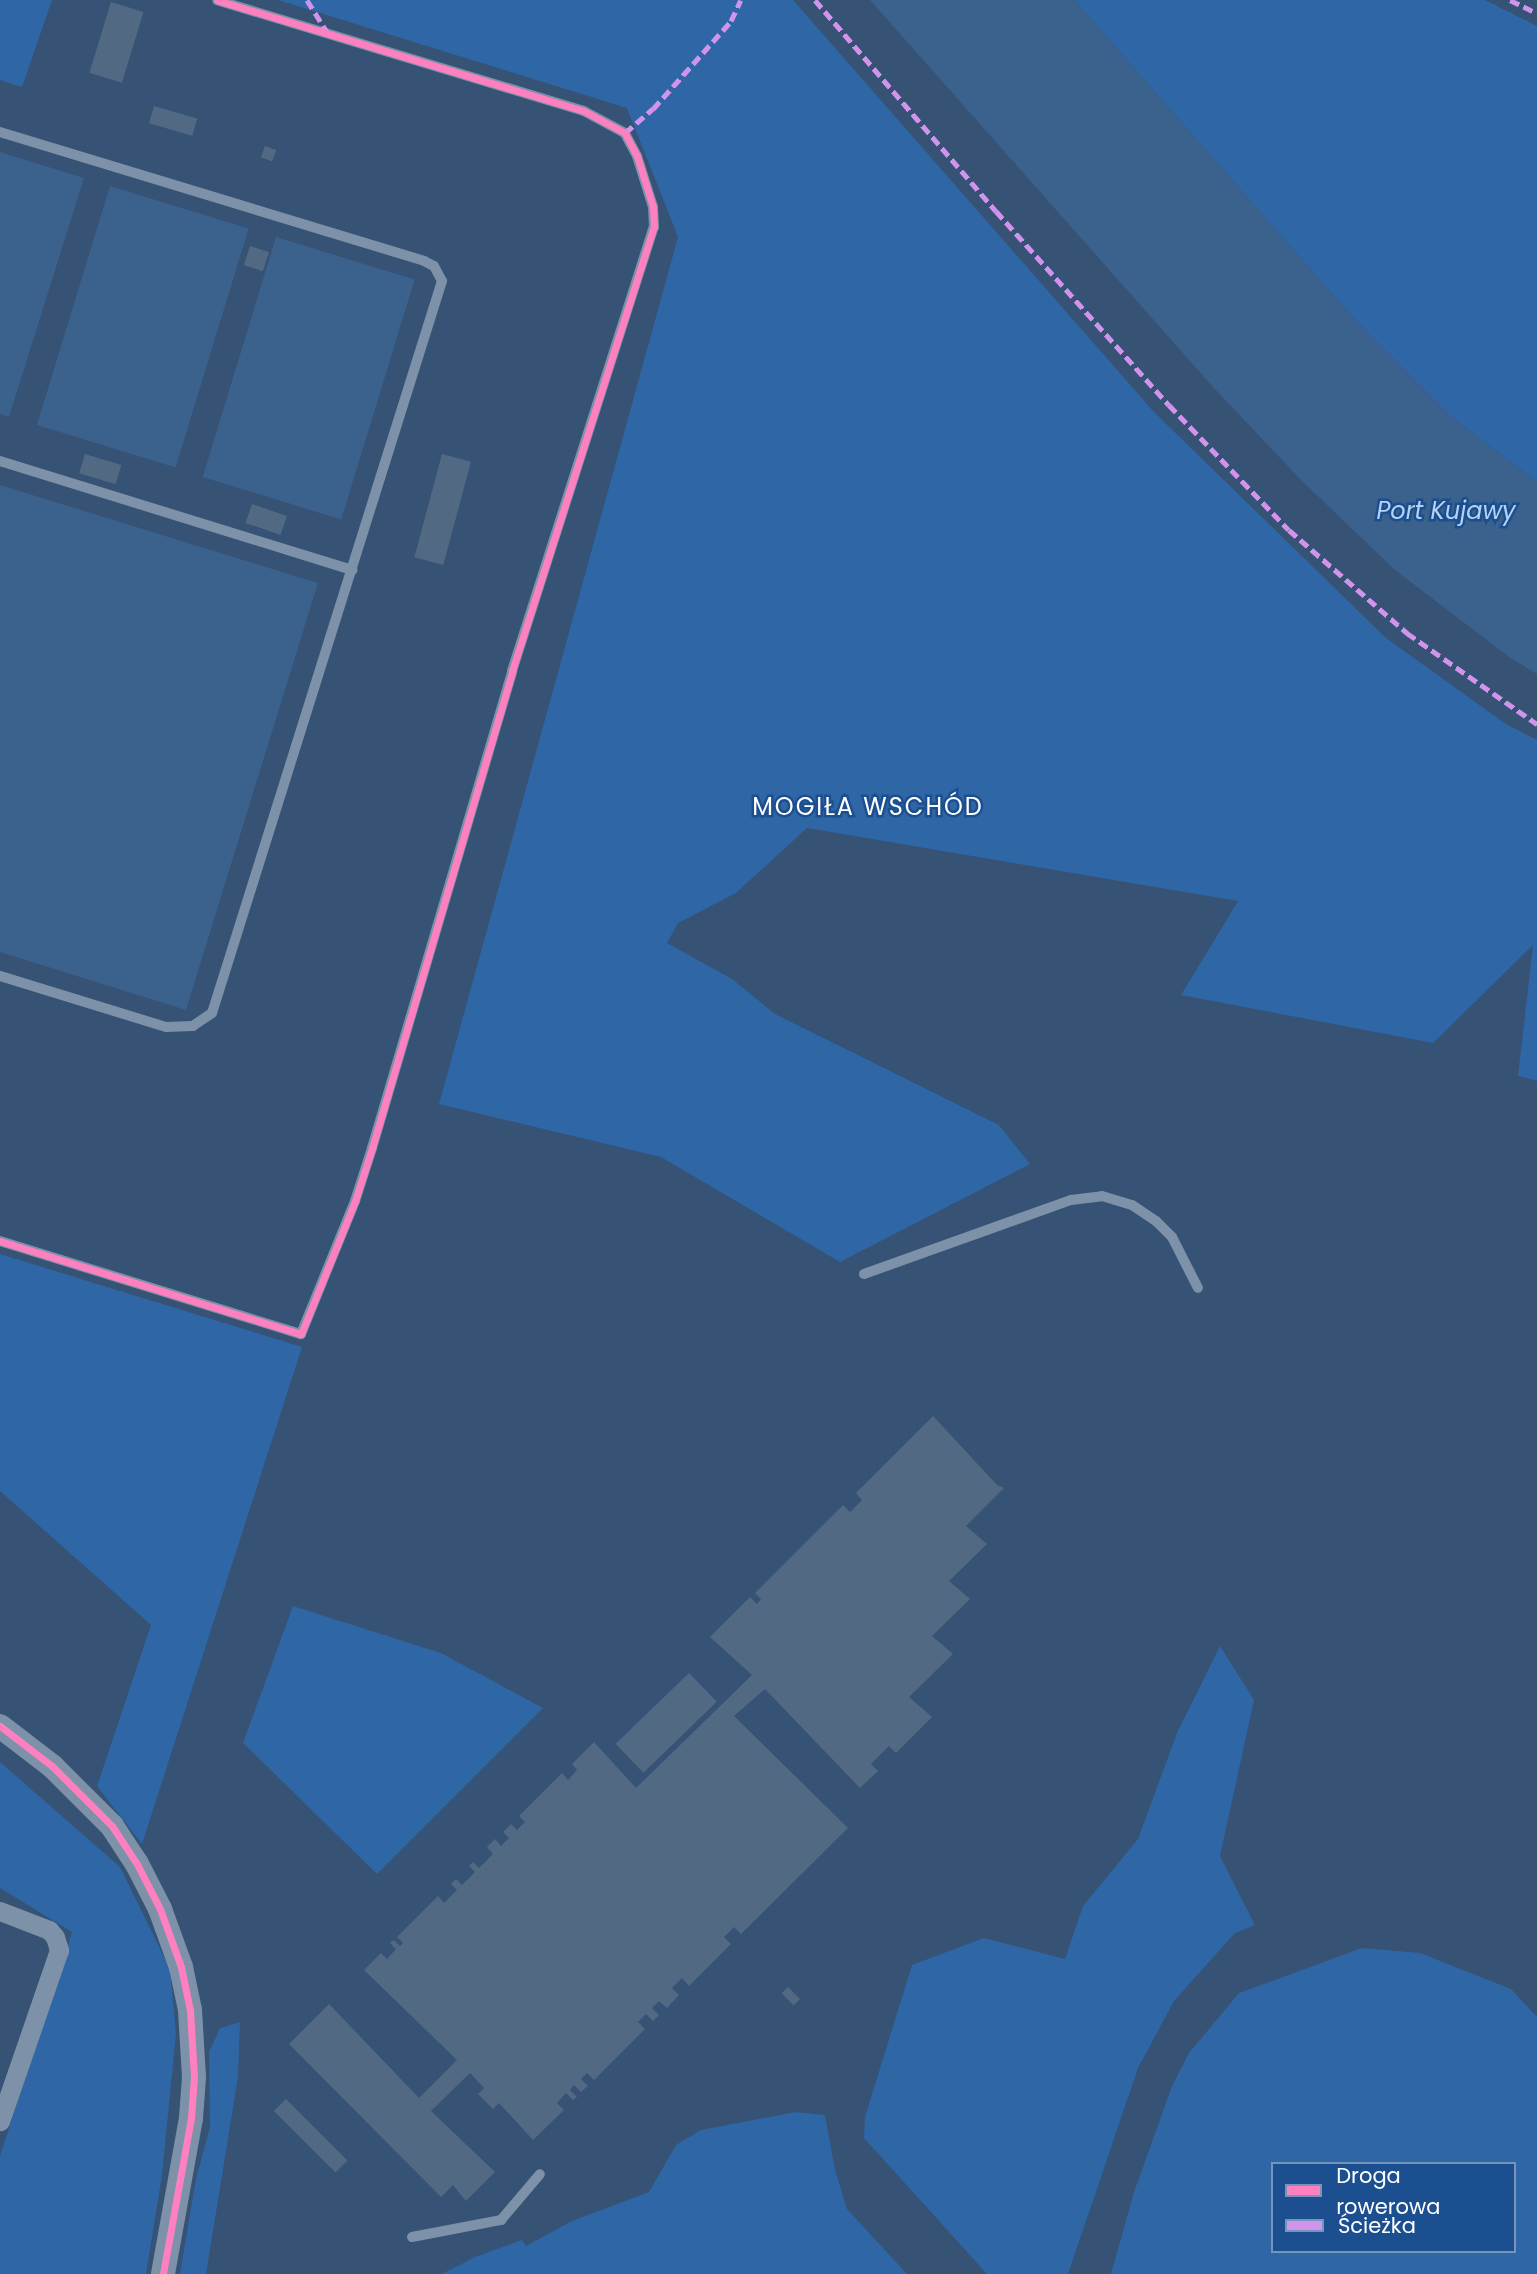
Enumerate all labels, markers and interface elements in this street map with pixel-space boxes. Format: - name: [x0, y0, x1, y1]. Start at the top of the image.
- water label: Port Kujawy: [1376, 497, 1516, 525]
- district label: MOGIŁA WSCHÓD: [754, 793, 982, 821]
- text: Droga rowerowa: [1336, 2161, 1440, 2221]
- legend: [1271, 2162, 1516, 2253]
- text: Ścieżka: [1338, 2211, 1416, 2240]

